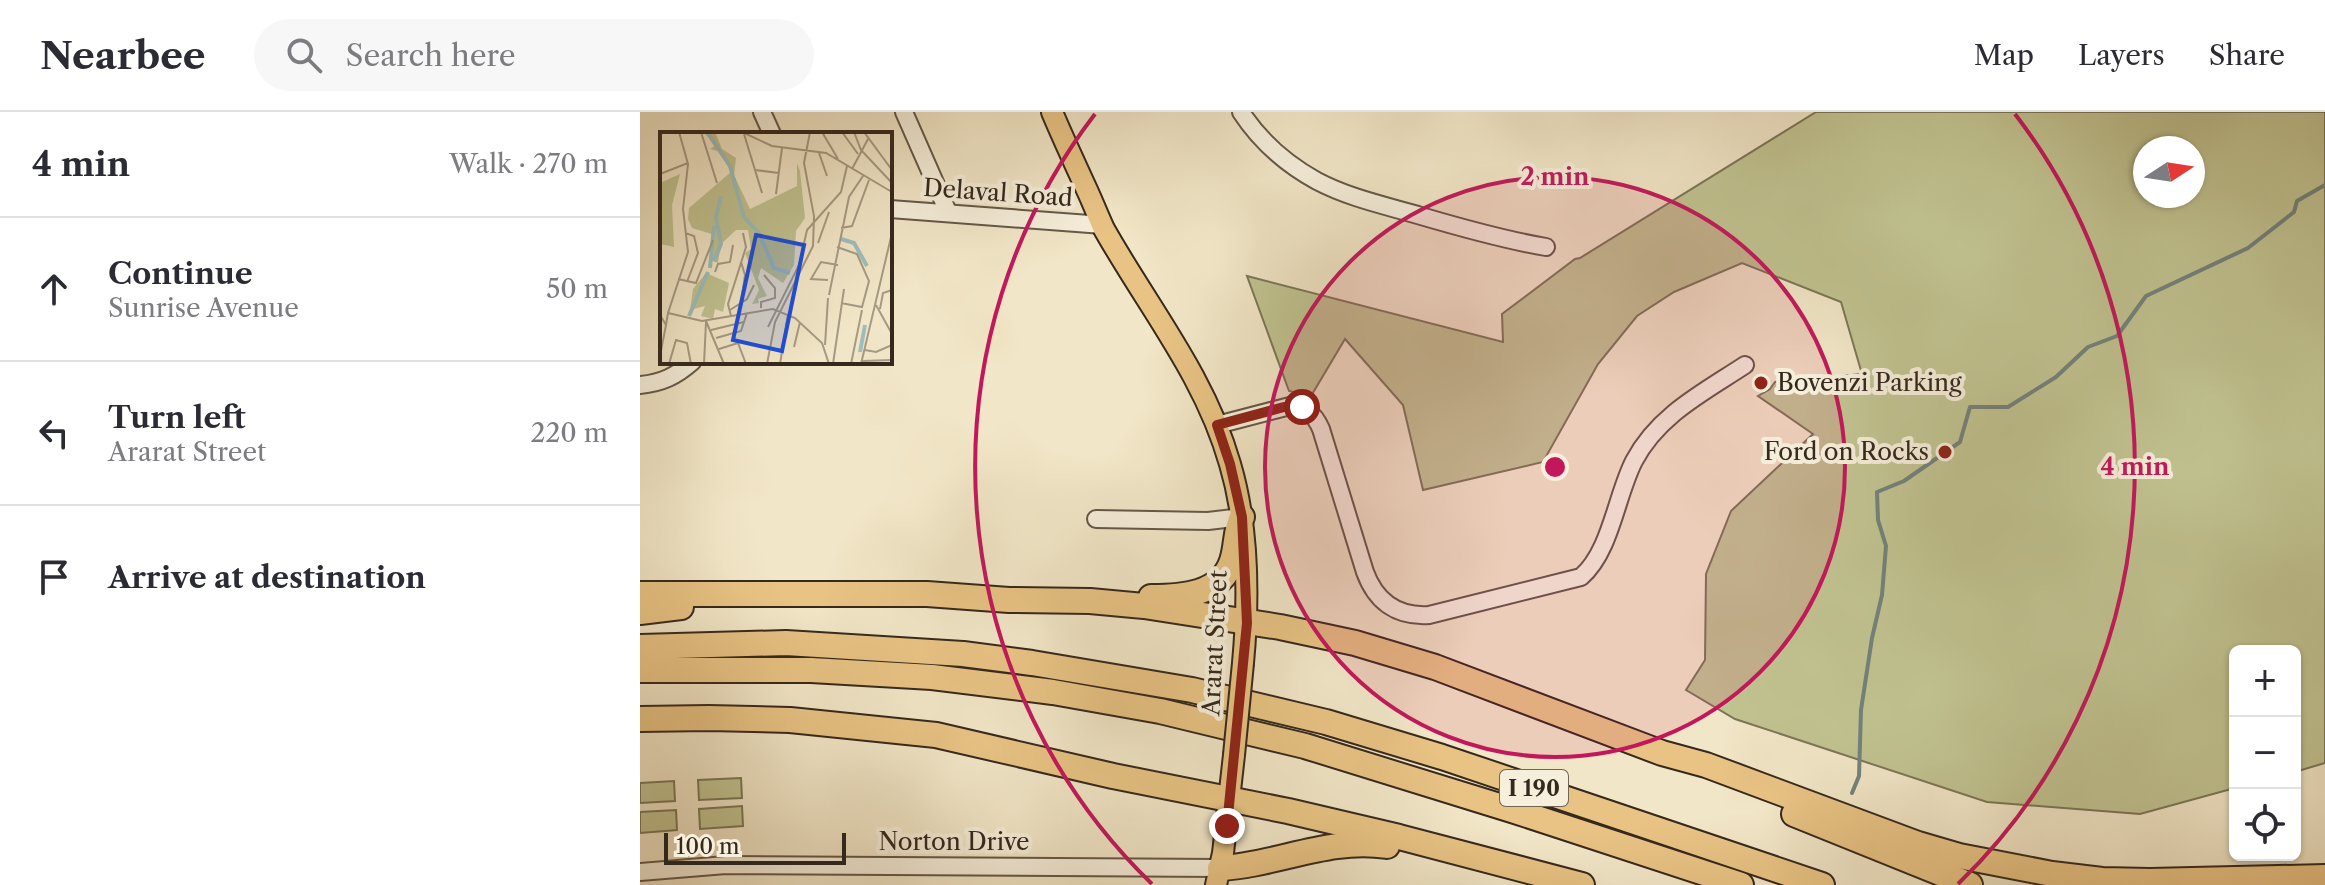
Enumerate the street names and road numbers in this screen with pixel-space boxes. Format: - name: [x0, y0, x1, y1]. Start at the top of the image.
- street label: Delaval Road: [922, 173, 1074, 212]
- street label: Ararat Street: [1196, 569, 1233, 718]
- road number: I 190: [1500, 770, 1568, 806]
- street label: Norton Drive: [878, 827, 1030, 856]

